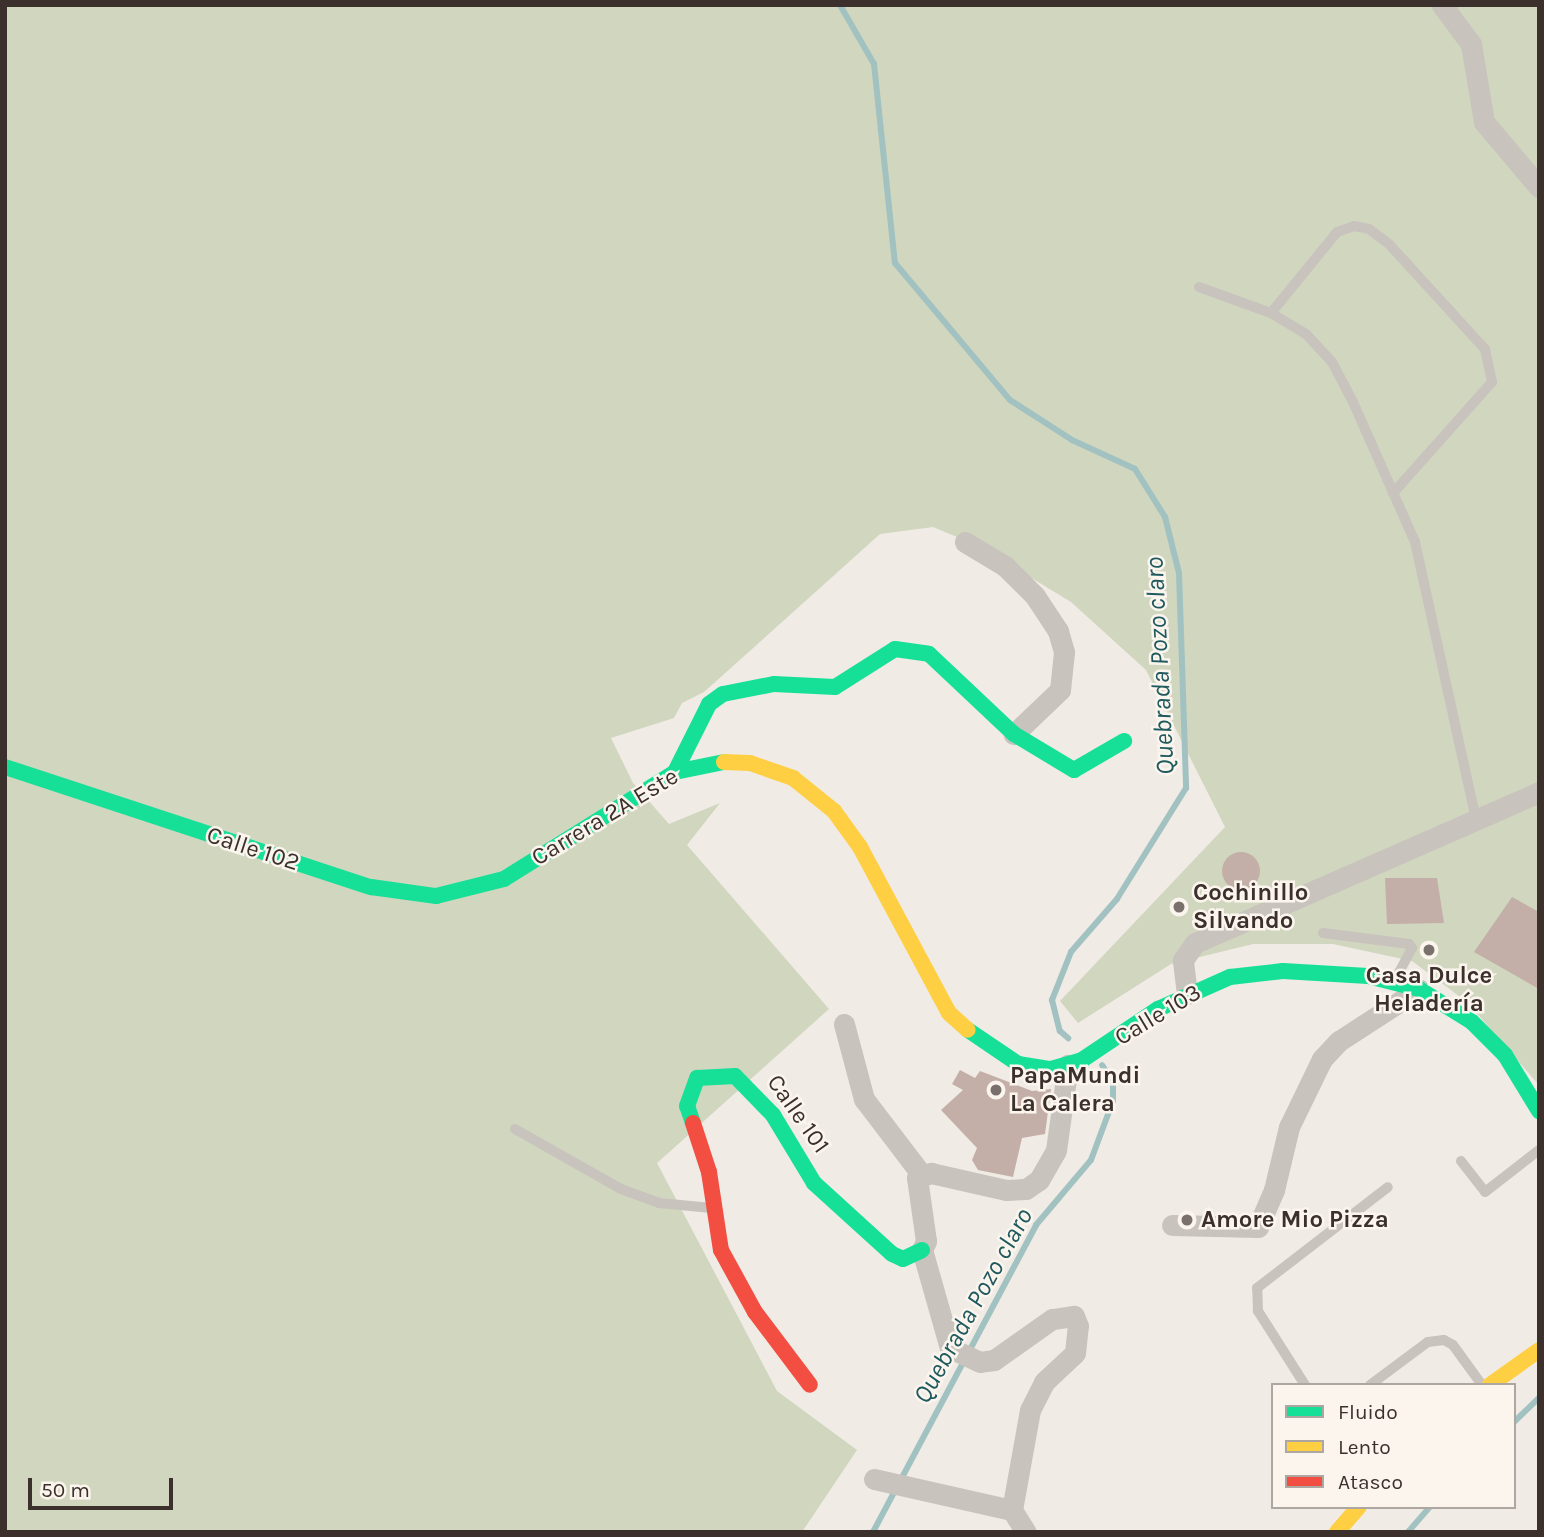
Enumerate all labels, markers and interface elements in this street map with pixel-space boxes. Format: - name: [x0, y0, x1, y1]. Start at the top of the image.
- water label: Quebrada Pozo claro: [1139, 556, 1181, 776]
- street label: Carrera 2A Este: [526, 762, 684, 872]
- street label: Calle 102: [203, 821, 303, 877]
- place label: Cochinillo Silvando: [1193, 879, 1308, 935]
- marker: Cochinillo Silvando: [1171, 899, 1187, 915]
- marker: Casa Dulce Heladería: [1421, 942, 1437, 958]
- place label: Casa Dulce Heladería: [1366, 962, 1492, 1018]
- street label: Calle 103: [1110, 978, 1206, 1052]
- place label: PapaMundi La Calera: [1010, 1062, 1140, 1118]
- street label: Calle 101: [761, 1069, 835, 1159]
- marker: PapaMundi La Calera: [988, 1082, 1004, 1098]
- water label: Quebrada Pozo claro: [906, 1203, 1040, 1409]
- place label: Amore Mio Pizza: [1201, 1206, 1389, 1234]
- marker: Amore Mio Pizza: [1179, 1212, 1195, 1228]
- legend: [1271, 1383, 1516, 1509]
- text: Fluido: [1338, 1400, 1398, 1424]
- text: Lento: [1338, 1435, 1391, 1459]
- scale bar: [32, 1464, 177, 1508]
- text: Atasco: [1338, 1470, 1403, 1494]
- text: 50 m: [41, 1478, 90, 1502]

